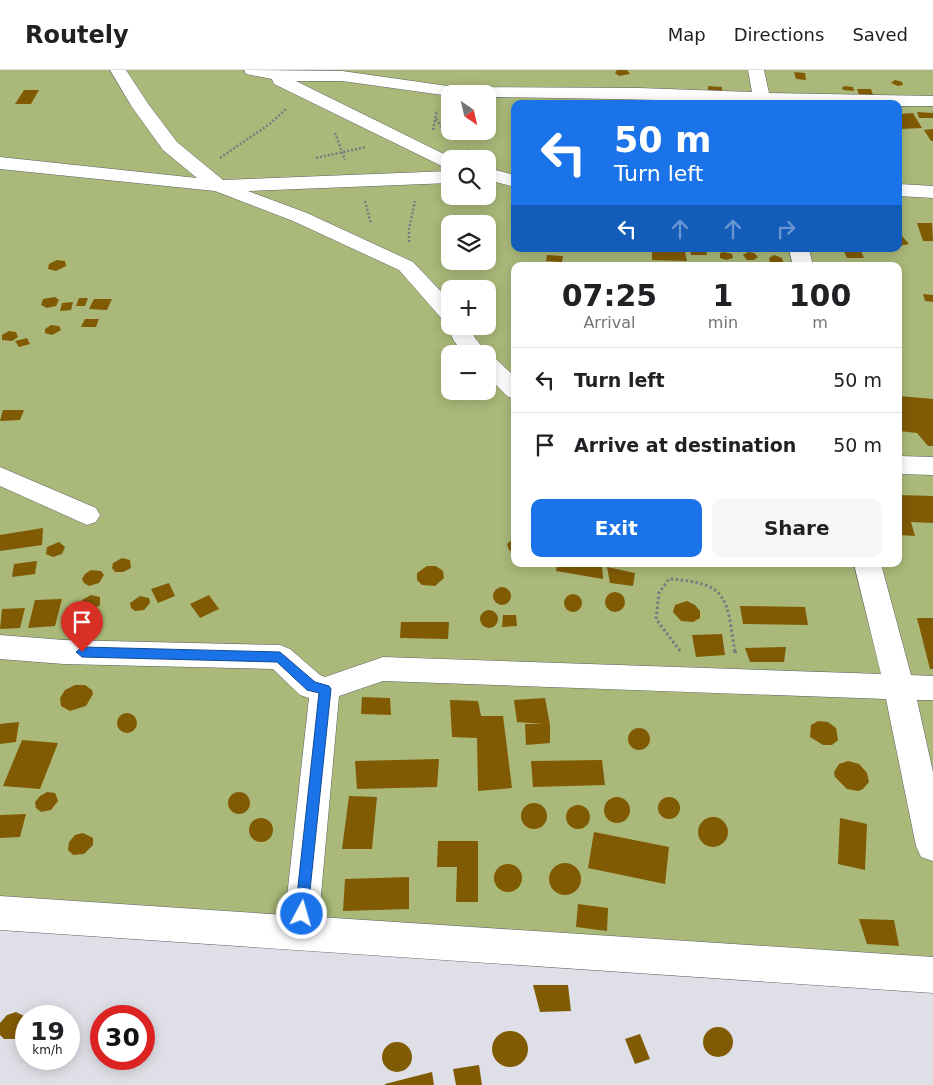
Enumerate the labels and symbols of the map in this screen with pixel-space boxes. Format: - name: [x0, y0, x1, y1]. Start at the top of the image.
- north arrow: [441, 85, 496, 140]
- pin: [61, 601, 103, 652]
- position arrow: [275, 887, 327, 939]
- speed limit sign: 30: [90, 1005, 155, 1070]

